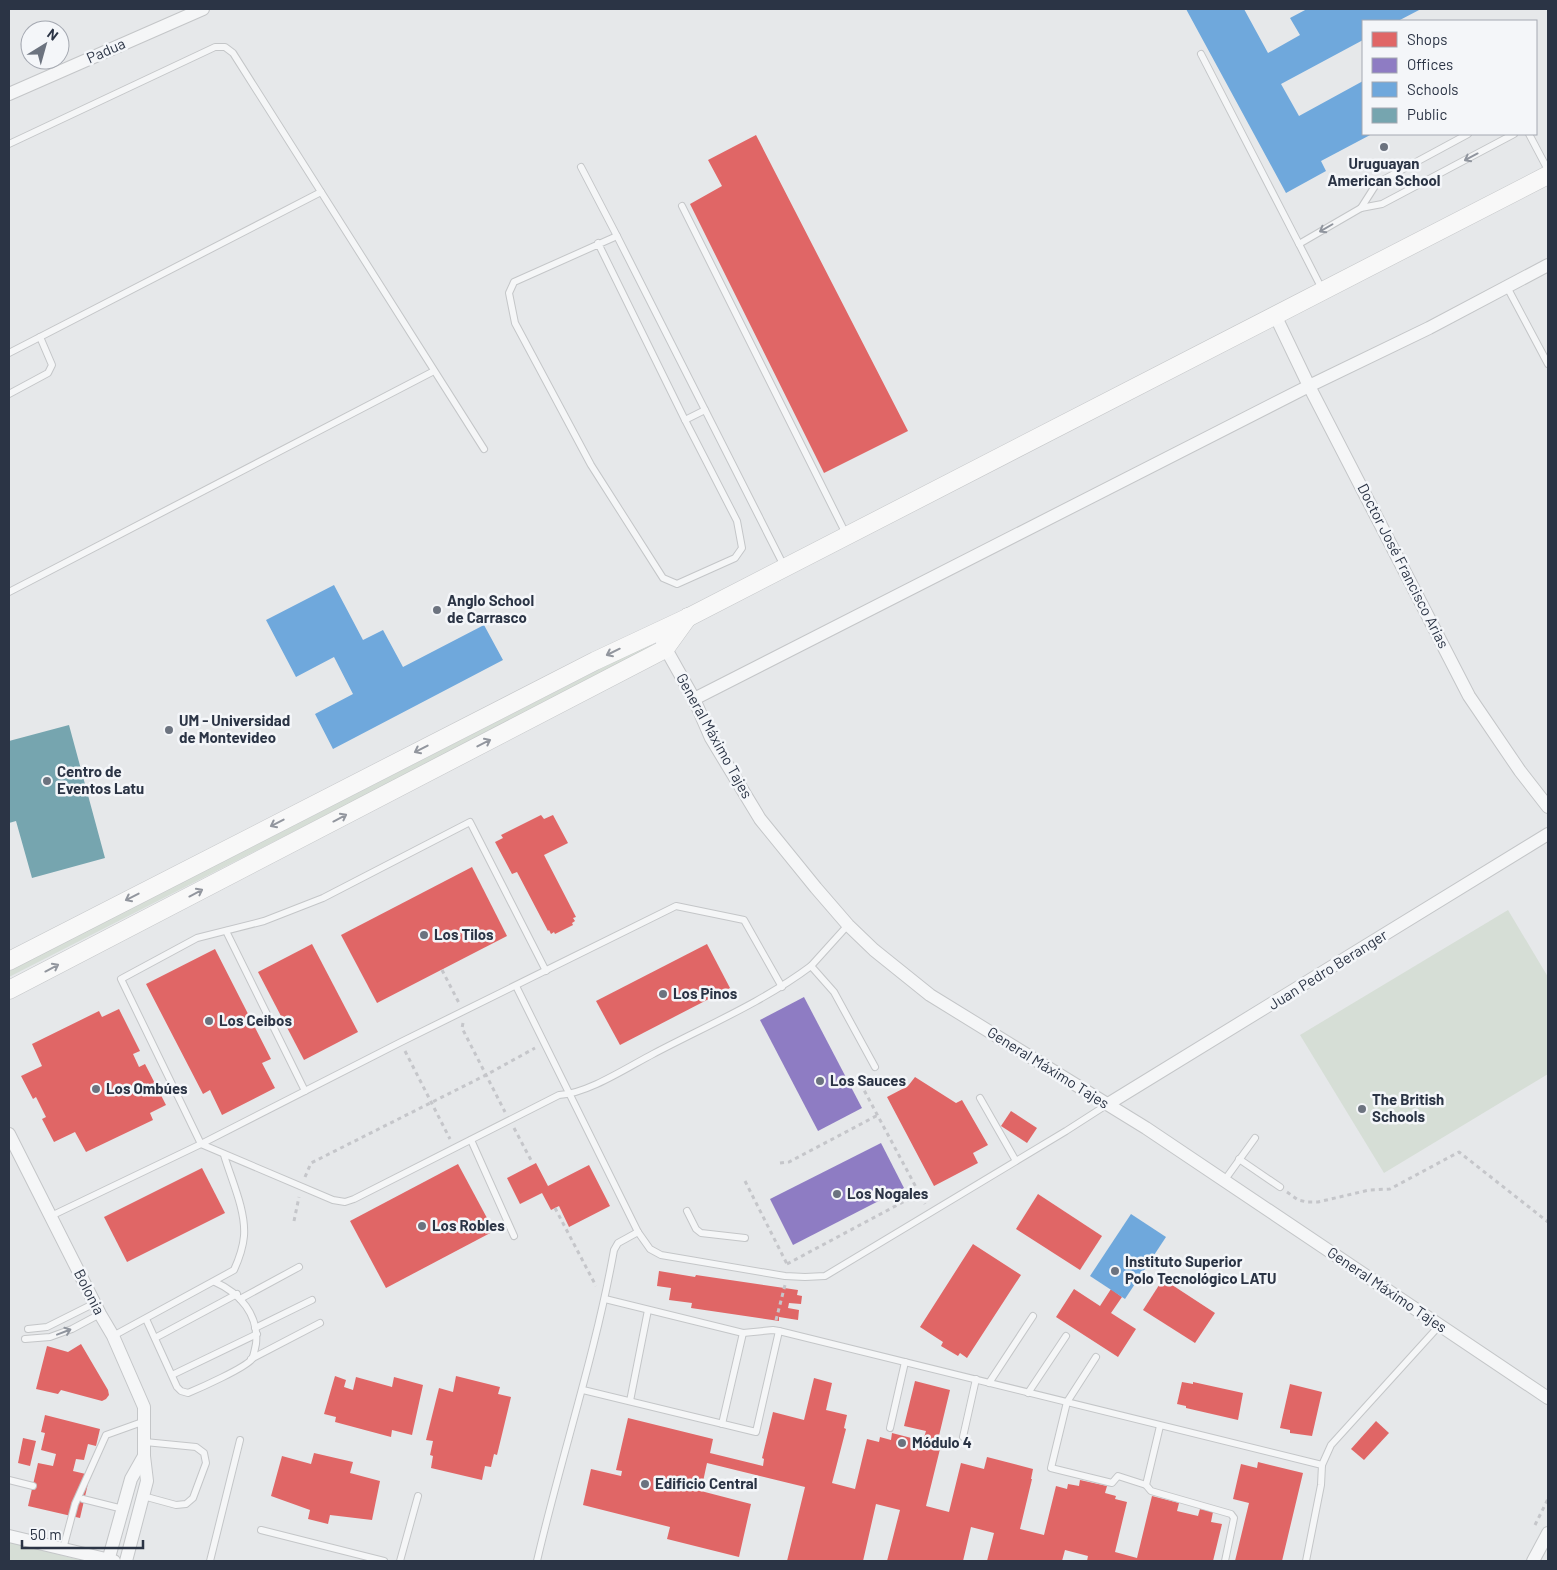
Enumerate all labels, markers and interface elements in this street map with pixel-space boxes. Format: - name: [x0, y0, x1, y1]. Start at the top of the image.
- north arrow: [20, 20, 70, 70]
- legend: [1362, 20, 1537, 135]
- text: N: [44, 25, 62, 44]
- text: Shops: [1407, 30, 1447, 48]
- street label: Padua: [83, 34, 128, 67]
- text: Offices: [1407, 55, 1453, 73]
- text: Schools: [1407, 80, 1459, 98]
- text: Public: [1407, 105, 1447, 123]
- marker: Uruguayan American School: [1378, 141, 1390, 153]
- one-way arrow: [1464, 152, 1479, 162]
- place label: Uruguayan American School: [1328, 154, 1441, 189]
- one-way arrow: [1320, 223, 1334, 233]
- street label: Doctor José Francisco Arias: [1354, 480, 1453, 651]
- place label: Anglo School de Carrasco: [447, 591, 534, 626]
- marker: Anglo School de Carrasco: [431, 604, 443, 616]
- one-way arrow: [606, 648, 621, 657]
- street label: General Máximo Tajes: [673, 670, 757, 801]
- place label: UM - Universidad de Montevideo: [179, 711, 290, 746]
- marker: UM - Universidad de Montevideo: [163, 724, 175, 736]
- one-way arrow: [477, 737, 491, 747]
- one-way arrow: [414, 744, 429, 754]
- place label: Centro de Eventos Latu: [57, 762, 144, 797]
- marker: Centro de Eventos Latu: [41, 775, 53, 787]
- one-way arrow: [332, 813, 347, 822]
- one-way arrow: [270, 819, 285, 828]
- one-way arrow: [188, 888, 203, 897]
- one-way arrow: [125, 893, 140, 902]
- place label: Los Tilos: [434, 925, 494, 943]
- street label: Juan Pedro Beranger: [1265, 925, 1391, 1013]
- marker: Los Tilos: [418, 929, 430, 941]
- one-way arrow: [44, 963, 59, 972]
- place label: Los Pinos: [673, 984, 738, 1002]
- marker: Los Pinos: [657, 988, 669, 1000]
- place label: Los Ceibos: [219, 1011, 292, 1029]
- marker: Los Ceibos: [203, 1015, 215, 1027]
- street label: General Máximo Tajes: [984, 1022, 1113, 1112]
- place label: Los Sauces: [830, 1071, 906, 1089]
- marker: Los Sauces: [814, 1075, 826, 1087]
- place label: Los Ombúes: [106, 1079, 188, 1097]
- marker: Los Ombúes: [90, 1083, 102, 1095]
- place label: The British Schools: [1372, 1090, 1444, 1125]
- marker: The British Schools: [1356, 1103, 1368, 1115]
- place label: Los Nogales: [847, 1184, 929, 1202]
- marker: Los Nogales: [831, 1188, 843, 1200]
- place label: Los Robles: [432, 1216, 505, 1234]
- marker: Los Robles: [416, 1220, 428, 1232]
- street label: General Máximo Tajes: [1324, 1242, 1451, 1336]
- place label: Instituto Superior Polo Tecnológico LATU: [1125, 1252, 1276, 1287]
- marker: Instituto Superior Polo Tecnológico LATU: [1109, 1265, 1121, 1277]
- street label: Bolonia: [71, 1266, 109, 1317]
- one-way arrow: [56, 1326, 71, 1336]
- place label: Módulo 4: [912, 1433, 972, 1451]
- marker: Módulo 4: [896, 1437, 908, 1449]
- place label: Edificio Central: [655, 1474, 757, 1492]
- marker: Edificio Central: [639, 1478, 651, 1490]
- scale bar: [22, 1518, 144, 1550]
- text: 50 m: [30, 1525, 62, 1543]

